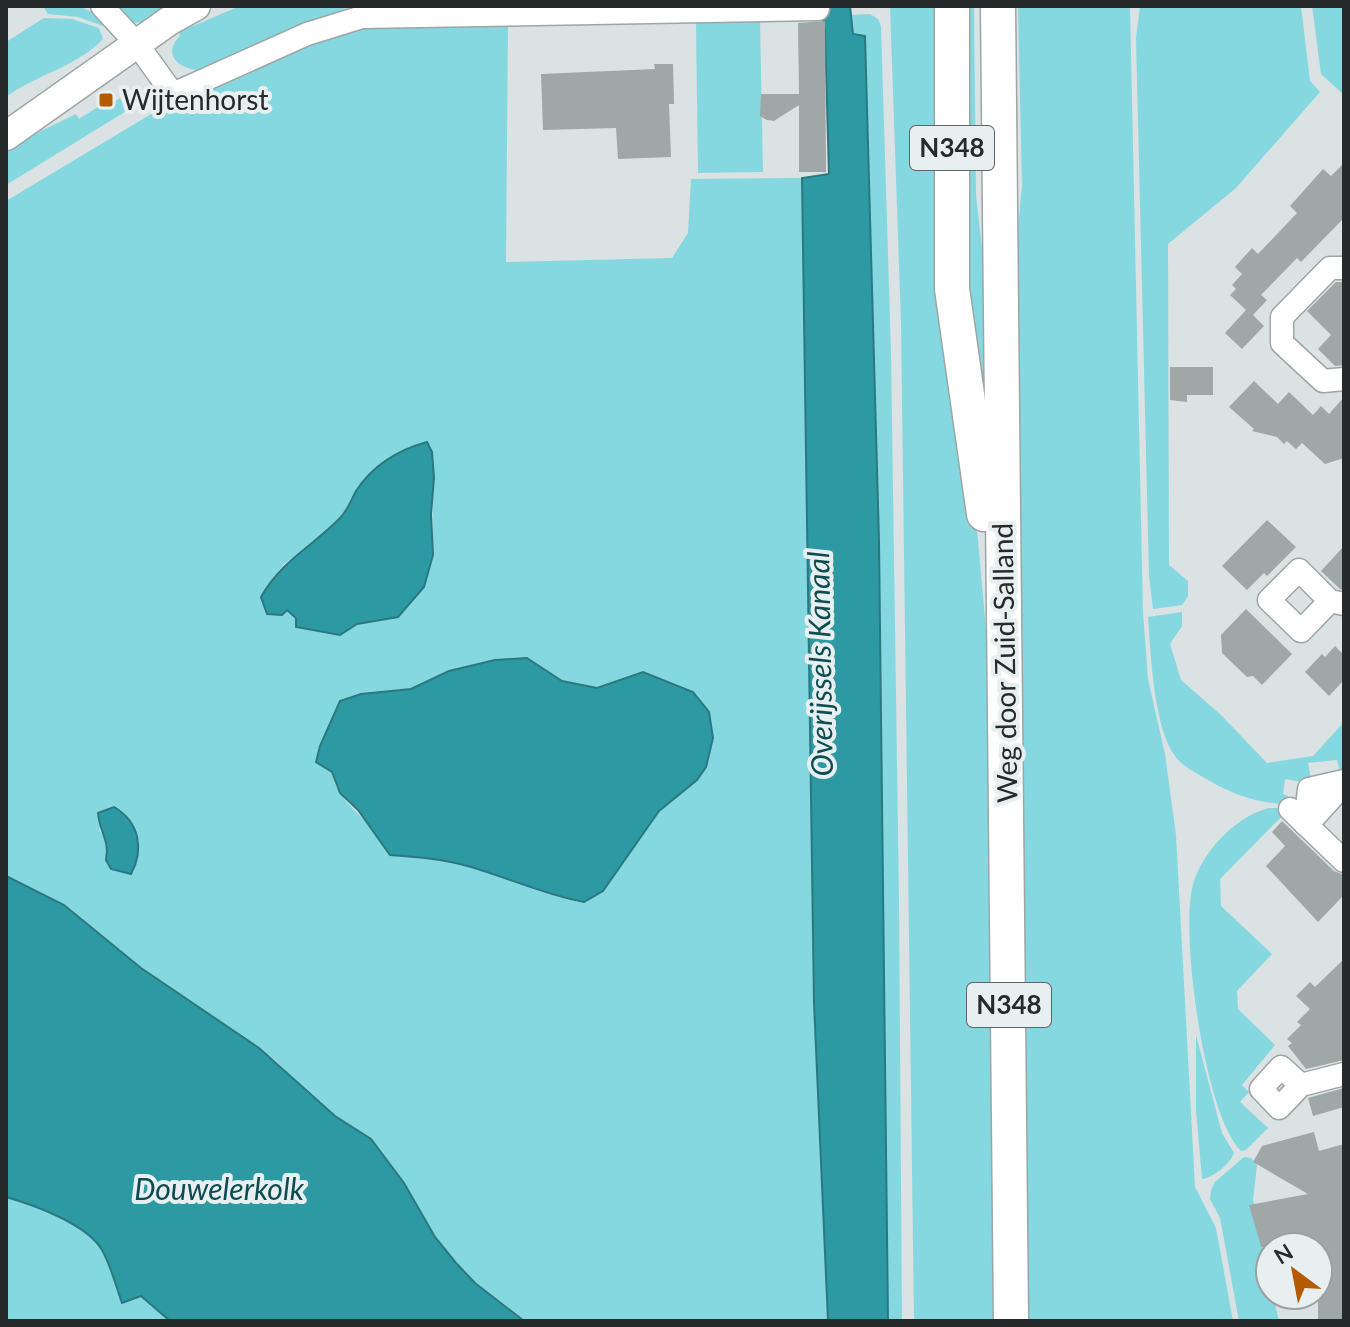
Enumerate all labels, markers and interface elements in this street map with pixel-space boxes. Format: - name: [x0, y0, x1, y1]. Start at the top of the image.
- place label: Wijtenhorst: [122, 82, 268, 116]
- marker: Wijtenhorst: [97, 91, 115, 109]
- road number: N348: [910, 126, 994, 170]
- street label: Weg door Zuid-Salland: [985, 523, 1023, 803]
- water label: Overijssels Kanaal: [799, 551, 839, 777]
- road number: N348: [967, 983, 1051, 1027]
- water label: Douwelerkolk: [134, 1170, 305, 1206]
- north arrow: [1254, 1231, 1334, 1311]
- text: N: [1269, 1238, 1297, 1270]

